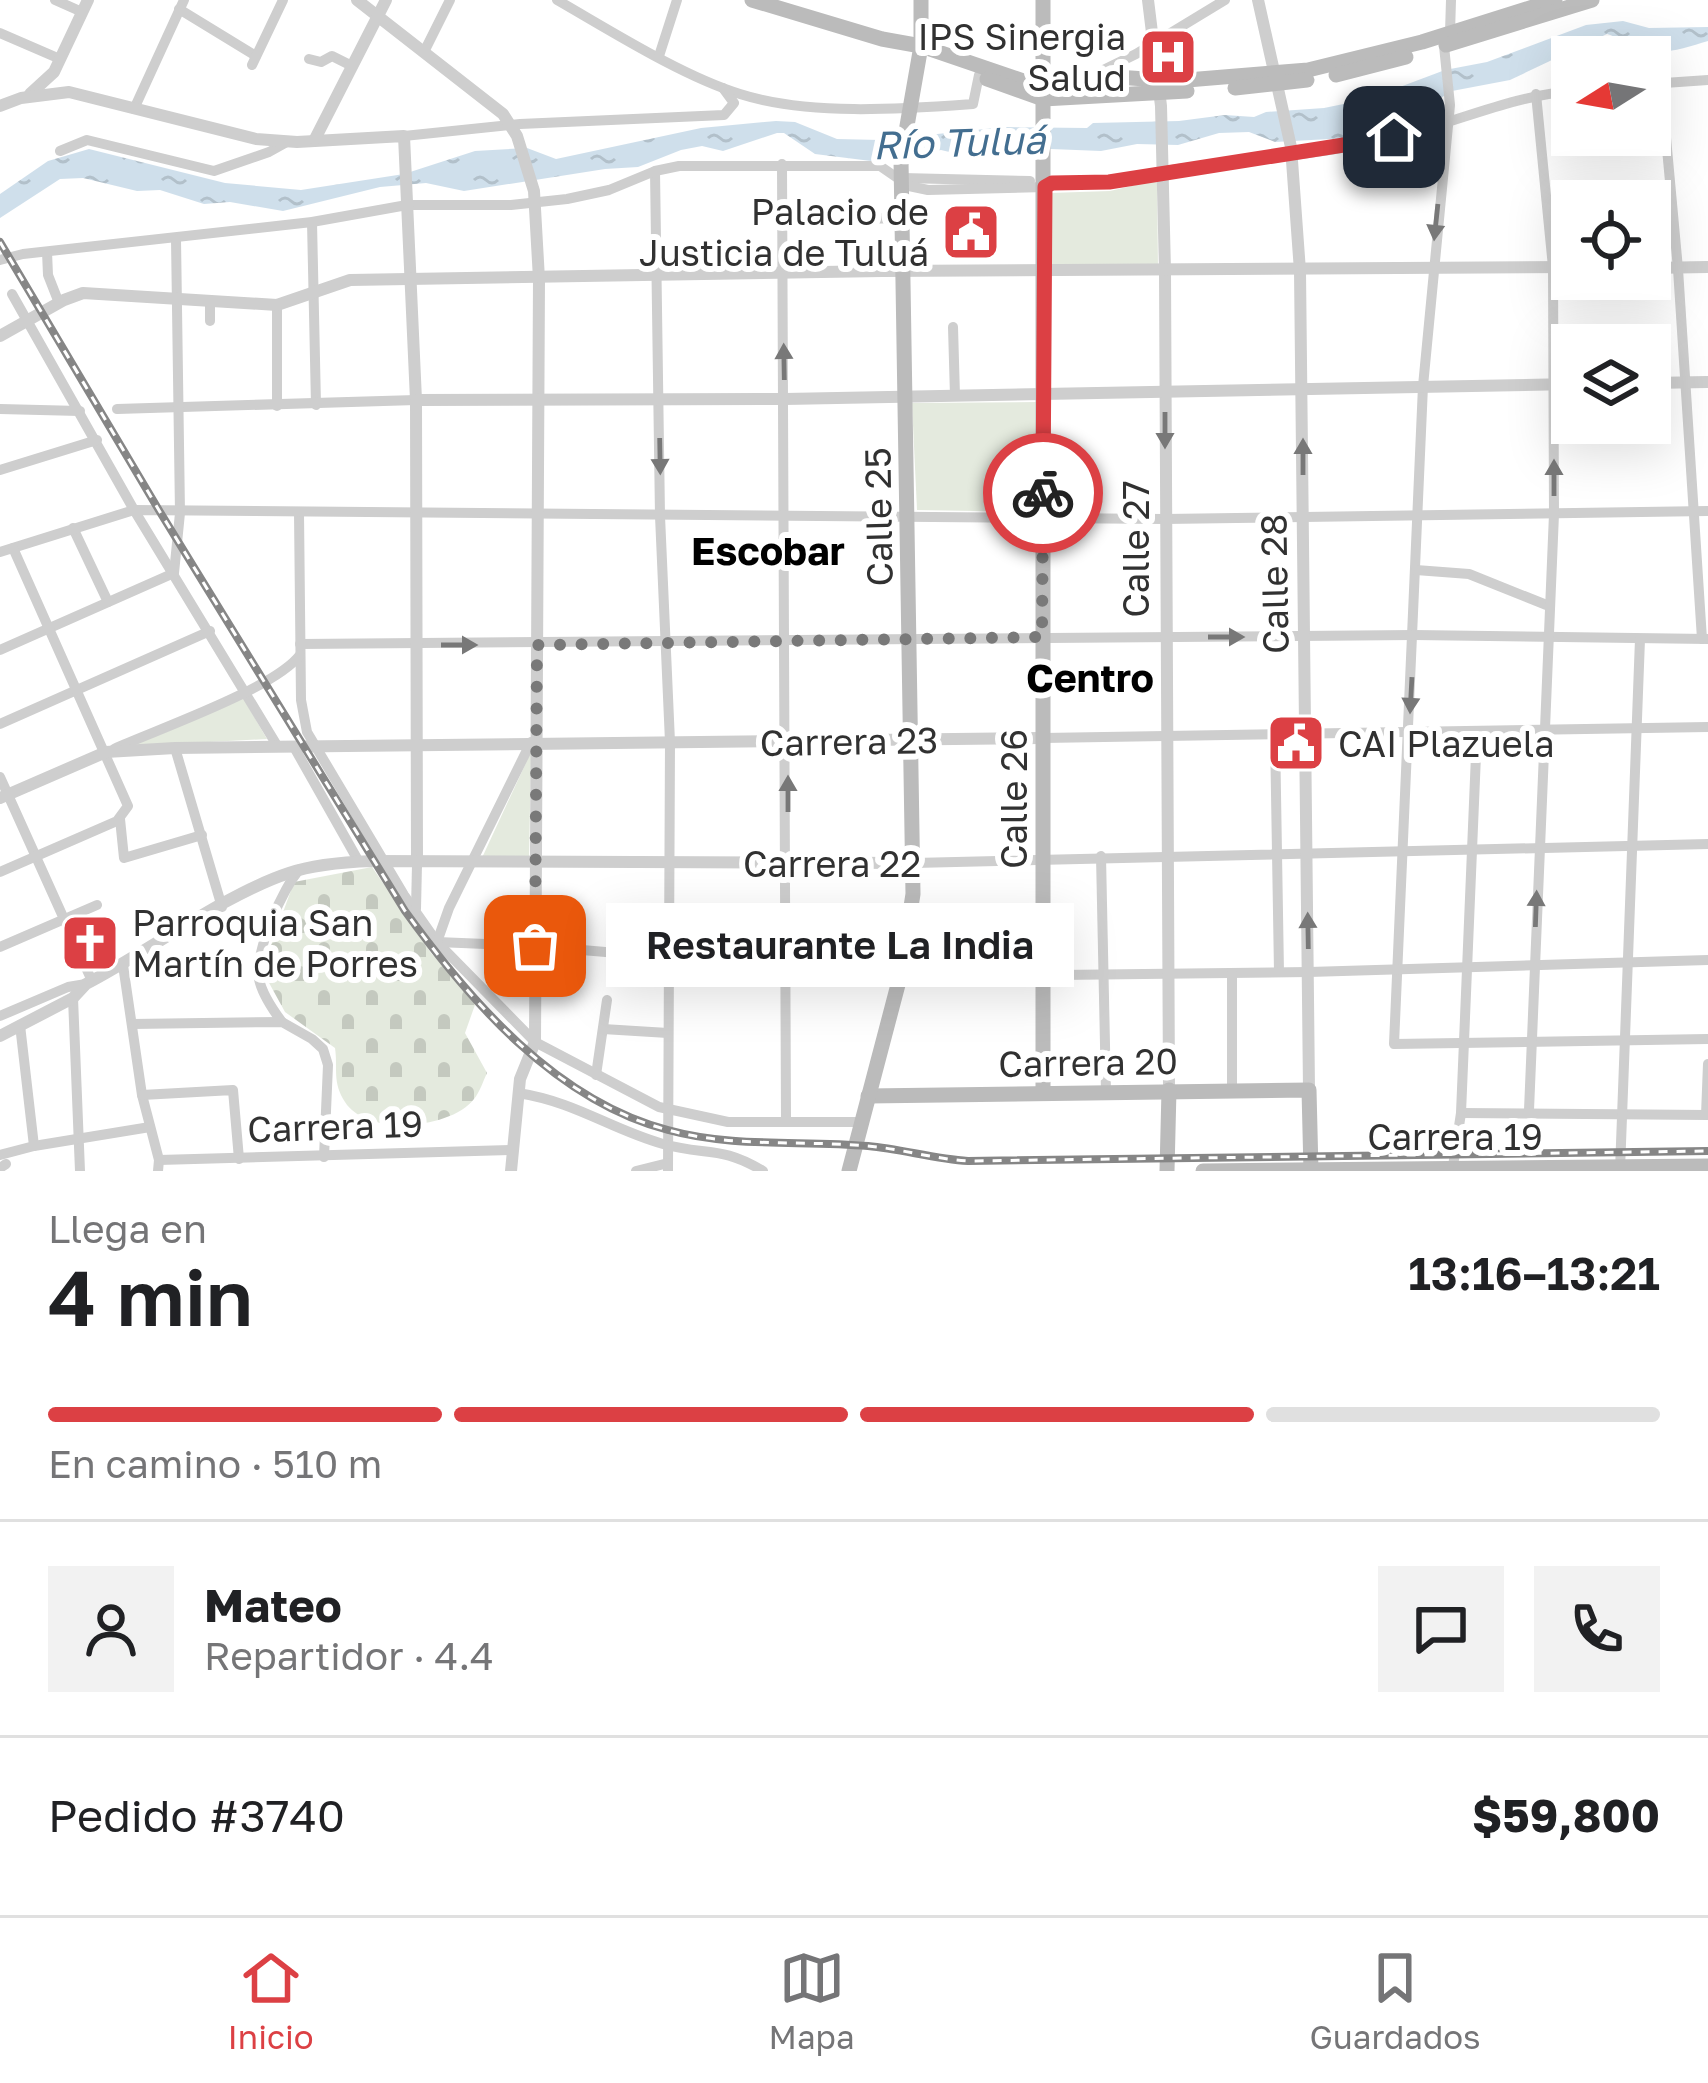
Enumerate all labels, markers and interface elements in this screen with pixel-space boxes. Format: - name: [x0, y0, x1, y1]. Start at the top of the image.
- place label: IPS Sinergia Salud: [918, 15, 1126, 99]
- hospital icon: IPS Sinergia Salud: [1137, 26, 1199, 88]
- north arrow: [1551, 36, 1671, 156]
- map controls: [1551, 36, 1671, 444]
- pin: [1343, 86, 1445, 188]
- icon: home: [1361, 104, 1427, 170]
- water label: Río Tuluá: [872, 115, 1050, 168]
- button: locate: [1551, 180, 1671, 300]
- place label: Palacio de Justicia de Tuluá: [639, 190, 929, 274]
- public building icon: Palacio de Justicia de Tuluá: [940, 201, 1002, 263]
- one-way arrow: [1426, 203, 1445, 241]
- button: layers: [1551, 324, 1671, 444]
- one-way arrow: [775, 342, 794, 380]
- one-way arrow: [1155, 412, 1175, 450]
- courier: [983, 433, 1103, 553]
- one-way arrow: [1293, 437, 1313, 475]
- one-way arrow: [650, 438, 670, 476]
- street label: Calle 25: [855, 447, 901, 587]
- one-way arrow: [1544, 458, 1564, 496]
- icon: bike: [1010, 460, 1076, 526]
- street label: Calle 27: [1114, 480, 1157, 618]
- street label: Calle 28: [1251, 514, 1297, 654]
- district label: Escobar: [691, 527, 845, 574]
- one-way arrow: [1208, 627, 1246, 647]
- one-way arrow: [441, 636, 479, 655]
- district label: Centro: [1026, 654, 1154, 701]
- one-way arrow: [1401, 677, 1420, 715]
- public building icon: CAI Plazuela: [1265, 712, 1327, 774]
- street label: Carrera 23: [759, 718, 939, 764]
- place label: CAI Plazuela: [1338, 722, 1555, 765]
- street label: Calle 26: [992, 729, 1035, 869]
- one-way arrow: [778, 774, 797, 812]
- street label: Carrera 22: [743, 842, 921, 885]
- one-way arrow: [1527, 889, 1546, 927]
- pin: [484, 895, 586, 997]
- place label: Parroquia San Martín de Porres: [132, 901, 418, 985]
- callout: Restaurante La India: [607, 904, 1075, 988]
- one-way arrow: [1299, 911, 1318, 949]
- church icon: Parroquia San Martín de Porres: [59, 912, 121, 974]
- icon: bag: [502, 913, 568, 979]
- text: Restaurante La India: [646, 921, 1034, 968]
- street label: Carrera 20: [998, 1039, 1178, 1085]
- street label: Carrera 19: [246, 1101, 424, 1151]
- street label: Carrera 19: [1367, 1115, 1543, 1158]
- text: Llega en: [48, 1205, 207, 1252]
- text: 13:16–13:21: [1408, 1246, 1660, 1300]
- text: 4 min: [48, 1250, 253, 1343]
- text: En camino · 510 m: [48, 1440, 382, 1487]
- button: person: [48, 1566, 174, 1692]
- button: chat: [1378, 1566, 1504, 1692]
- button: phone: [1534, 1566, 1660, 1692]
- text: Mateo: [204, 1578, 342, 1632]
- text: Repartidor · 4.4: [204, 1632, 494, 1679]
- text: Pedido #3740: [48, 1788, 345, 1842]
- text: $59,800: [1472, 1788, 1660, 1842]
- tab: Inicio: [227, 1945, 314, 2056]
- tab: Mapa: [769, 1945, 855, 2056]
- tab: Guardados: [1310, 1945, 1480, 2056]

